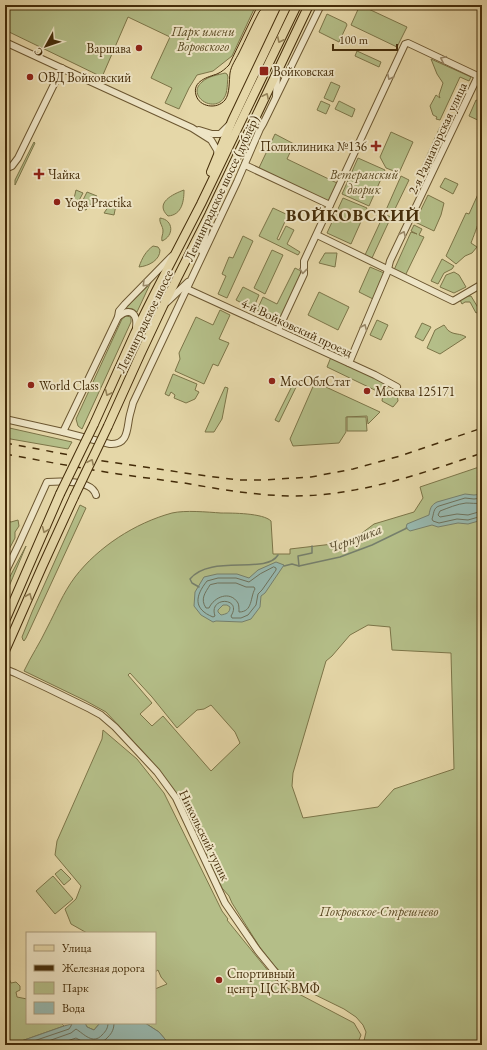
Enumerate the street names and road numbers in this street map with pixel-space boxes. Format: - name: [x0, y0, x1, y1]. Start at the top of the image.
- street label: 2-я Радиаторская улица: [404, 79, 471, 197]
- street label: Ленинградское шоссе (дублёр): [180, 113, 263, 264]
- street label: Ленинградское шоссе: [112, 267, 177, 376]
- street label: 4-й Войковский проезд: [238, 294, 355, 361]
- street label: Никольский тупик: [175, 787, 234, 884]

